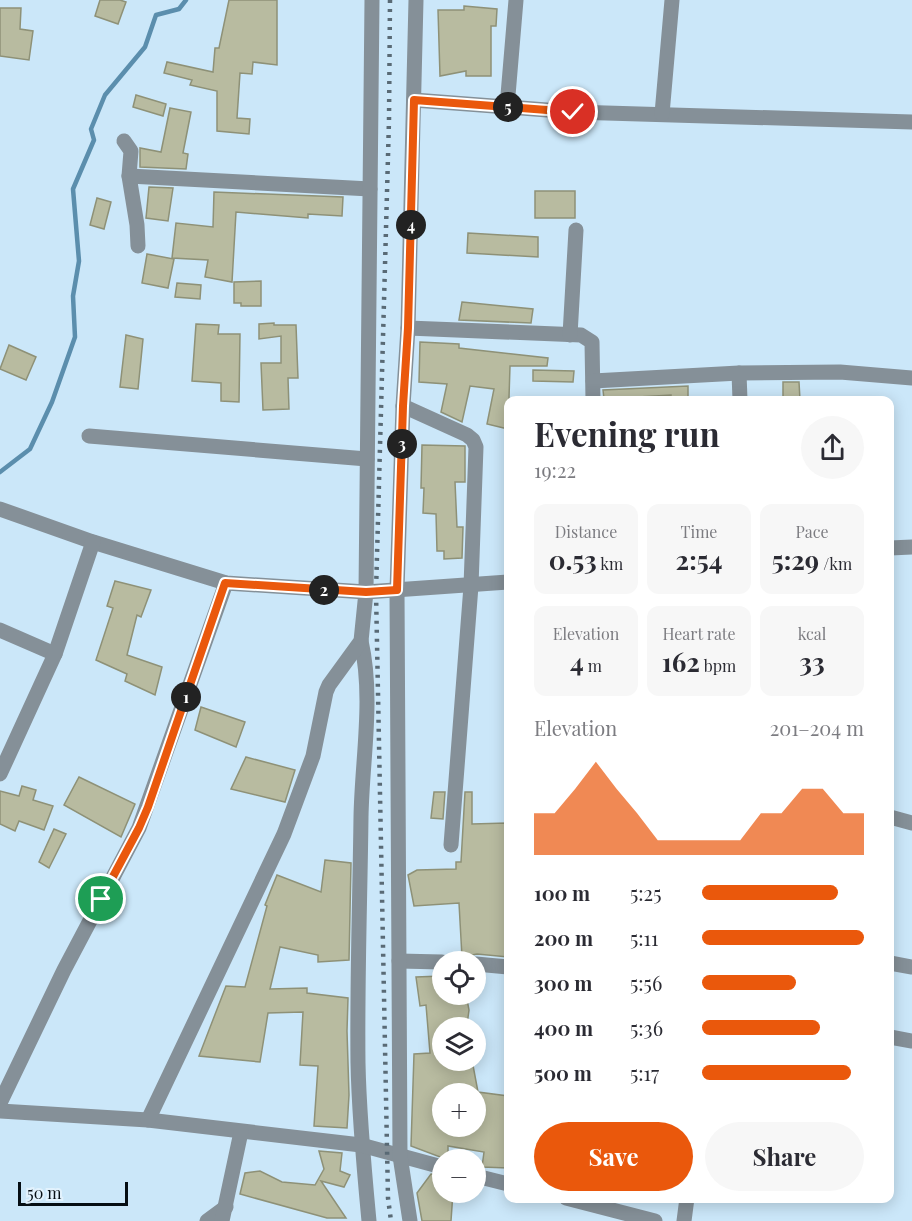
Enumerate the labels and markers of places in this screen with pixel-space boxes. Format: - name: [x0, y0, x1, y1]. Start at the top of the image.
- pin: [547, 86, 598, 137]
- pin: 5: [493, 92, 523, 122]
- pin: 4: [396, 210, 426, 240]
- pin: 3: [387, 429, 417, 459]
- pin: 2: [309, 575, 339, 605]
- pin: 1: [171, 682, 201, 712]
- pin: [75, 873, 126, 924]

